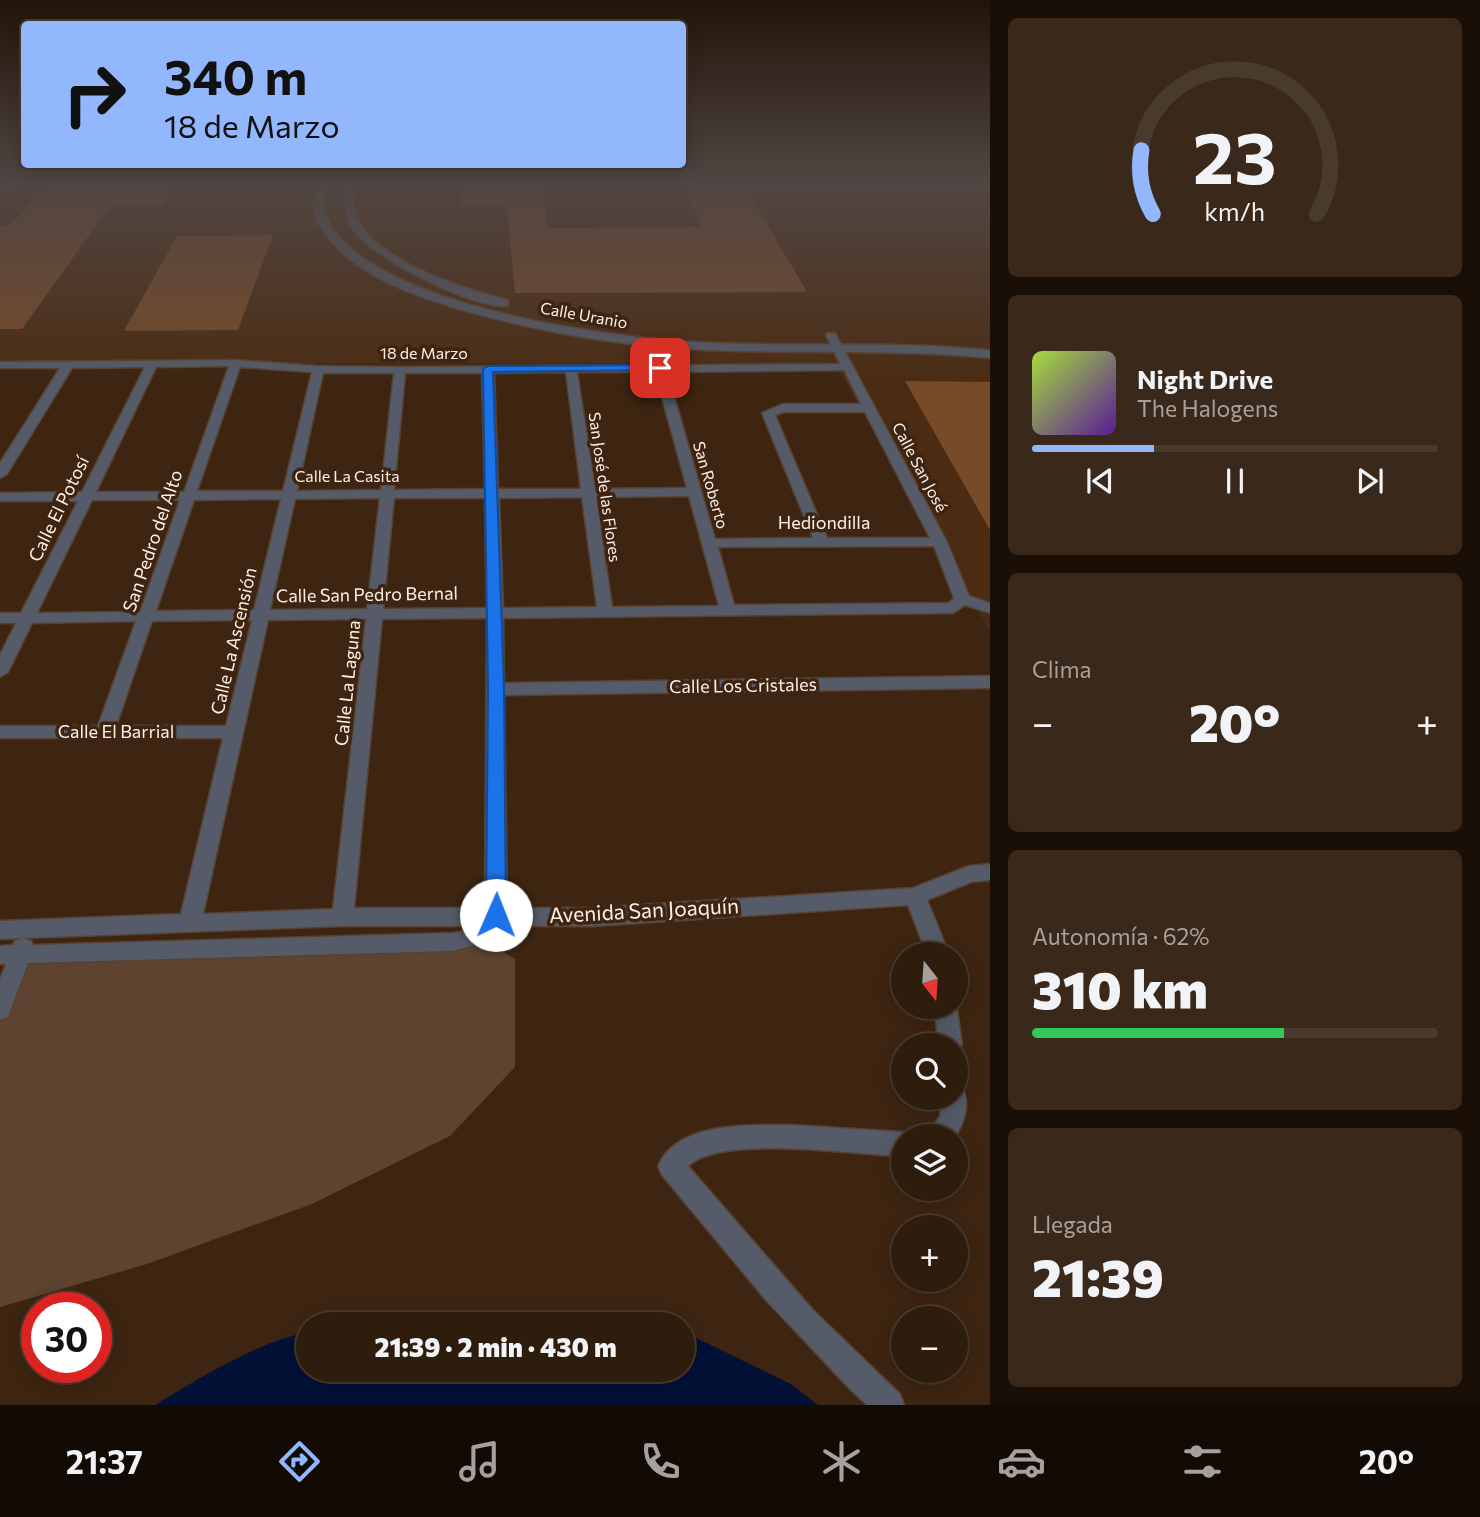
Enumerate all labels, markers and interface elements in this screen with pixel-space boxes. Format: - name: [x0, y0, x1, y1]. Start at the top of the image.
- text: 340 m: [164, 45, 307, 105]
- icon: right: [49, 49, 140, 140]
- text: 18 de Marzo: [164, 105, 340, 145]
- text: 23: [1193, 110, 1277, 199]
- text: km/h: [1205, 196, 1265, 226]
- street label: Calle Uranio: [539, 298, 629, 332]
- pin: [630, 338, 690, 398]
- street label: 18 de Marzo: [380, 343, 468, 362]
- icon: arrive: [641, 349, 679, 387]
- text: Night Drive: [1137, 363, 1273, 394]
- text: The Halogens: [1137, 394, 1278, 422]
- street label: San José de las Flores: [586, 411, 625, 563]
- street label: Calle San José: [889, 419, 952, 515]
- street label: San Roberto: [690, 439, 733, 531]
- street label: Calle El Potosí: [23, 451, 94, 565]
- icon: previous: [1081, 462, 1119, 500]
- icon: pause: [1216, 462, 1254, 500]
- icon: next: [1351, 462, 1389, 500]
- street label: Calle La Casita: [294, 466, 400, 485]
- street label: San Pedro del Alto: [117, 467, 187, 615]
- street label: Hediondilla: [778, 511, 870, 533]
- street label: Calle La Ascensión: [205, 565, 261, 716]
- street label: Calle San Pedro Bernal: [276, 581, 458, 607]
- street label: Calle La Laguna: [329, 619, 365, 747]
- text: Clima: [1032, 655, 1092, 683]
- street label: Calle Los Cristales: [669, 673, 817, 697]
- text: 20°: [1189, 689, 1280, 753]
- text: −: [1032, 698, 1054, 745]
- text: +: [1416, 698, 1438, 745]
- street label: Calle El Barrial: [58, 720, 174, 742]
- position arrow: [459, 878, 533, 952]
- street label: Avenida San Joaquín: [548, 892, 740, 927]
- text: Autonomía · 62%: [1032, 922, 1210, 950]
- north arrow: [891, 942, 968, 1018]
- map controls: [891, 942, 968, 1383]
- text: 310 km: [1032, 956, 1208, 1020]
- button: search: [891, 1033, 968, 1110]
- button: layers: [891, 1124, 968, 1201]
- text: Llegada: [1032, 1210, 1113, 1238]
- button: +: [891, 1215, 968, 1292]
- text: 21:39: [1032, 1244, 1164, 1308]
- speed limit sign: 30: [21, 1292, 112, 1383]
- button: −: [891, 1306, 968, 1383]
- text: 21:39 · 2 min · 430 m: [374, 1331, 617, 1362]
- icon: directions: [275, 1437, 324, 1486]
- icon: music: [455, 1437, 504, 1486]
- icon: phone: [636, 1437, 685, 1486]
- icon: climate: [817, 1437, 866, 1486]
- icon: car: [997, 1437, 1046, 1486]
- icon: filters: [1178, 1437, 1227, 1486]
- text: 21:37: [66, 1441, 143, 1481]
- text: 20°: [1359, 1441, 1414, 1481]

